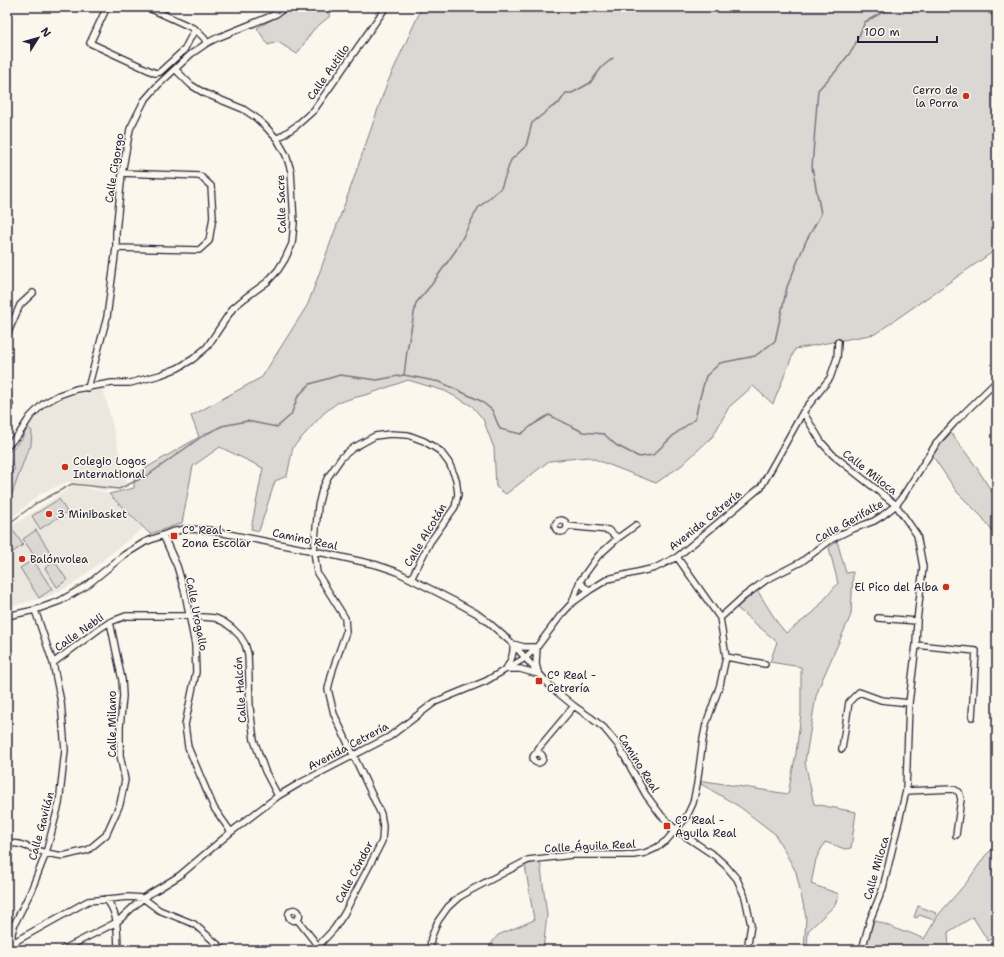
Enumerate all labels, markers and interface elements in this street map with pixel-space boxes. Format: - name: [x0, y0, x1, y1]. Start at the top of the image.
- north arrow: [18, 18, 58, 58]
- scale bar: [858, 18, 937, 44]
- text: N: [37, 24, 54, 41]
- text: 100 m: [864, 24, 900, 40]
- street label: Calle Autillo: [304, 41, 353, 103]
- place label: Cerro de la Porra: [912, 83, 958, 111]
- marker: Cerro de la Porra: [961, 91, 971, 101]
- street label: Calle Cigorgo: [102, 132, 127, 204]
- street label: Calle Sacre: [273, 174, 290, 234]
- street label: Calle Miloca: [839, 446, 900, 499]
- place label: Colegio Logos International: [73, 454, 146, 482]
- marker: Colegio Logos International: [60, 462, 70, 472]
- street label: Avenida Cetrería: [666, 486, 745, 554]
- street label: Calle Gerifalte: [812, 496, 886, 546]
- street label: Calle Alcotán: [401, 501, 450, 570]
- place label: 3 Minibasket: [57, 507, 127, 522]
- marker: 3 Minibasket: [44, 509, 54, 519]
- place label: Cº Real - Zona Escolar: [182, 523, 251, 551]
- street label: Camino Real: [271, 525, 340, 554]
- marker: Cº Real - Zona Escolar: [169, 531, 179, 541]
- place label: Balónvolea: [30, 552, 88, 567]
- marker: Balónvolea: [17, 554, 27, 564]
- street label: Calle Urogallo: [182, 576, 211, 653]
- place label: El Pico del Alba: [855, 580, 938, 595]
- marker: El Pico del Alba: [941, 582, 951, 592]
- street label: Calle Nebli: [52, 610, 107, 655]
- street label: Calle Halcón: [231, 656, 250, 724]
- place label: Cº Real - Cetrería: [547, 668, 596, 696]
- marker: Cº Real - Cetrería: [534, 676, 544, 686]
- street label: Calle Milano: [105, 690, 120, 757]
- street label: Avenida Cetrería: [305, 719, 391, 774]
- street label: Camino Real: [615, 731, 663, 796]
- street label: Calle Gavilán: [25, 790, 58, 862]
- place label: Cº Real - Águila Real: [675, 813, 737, 841]
- marker: Cº Real - Águila Real: [662, 821, 672, 831]
- street label: Calle Miloca: [860, 834, 893, 902]
- street label: Calle Águila Real: [544, 836, 637, 856]
- street label: Calle Cóndor: [332, 839, 377, 906]

